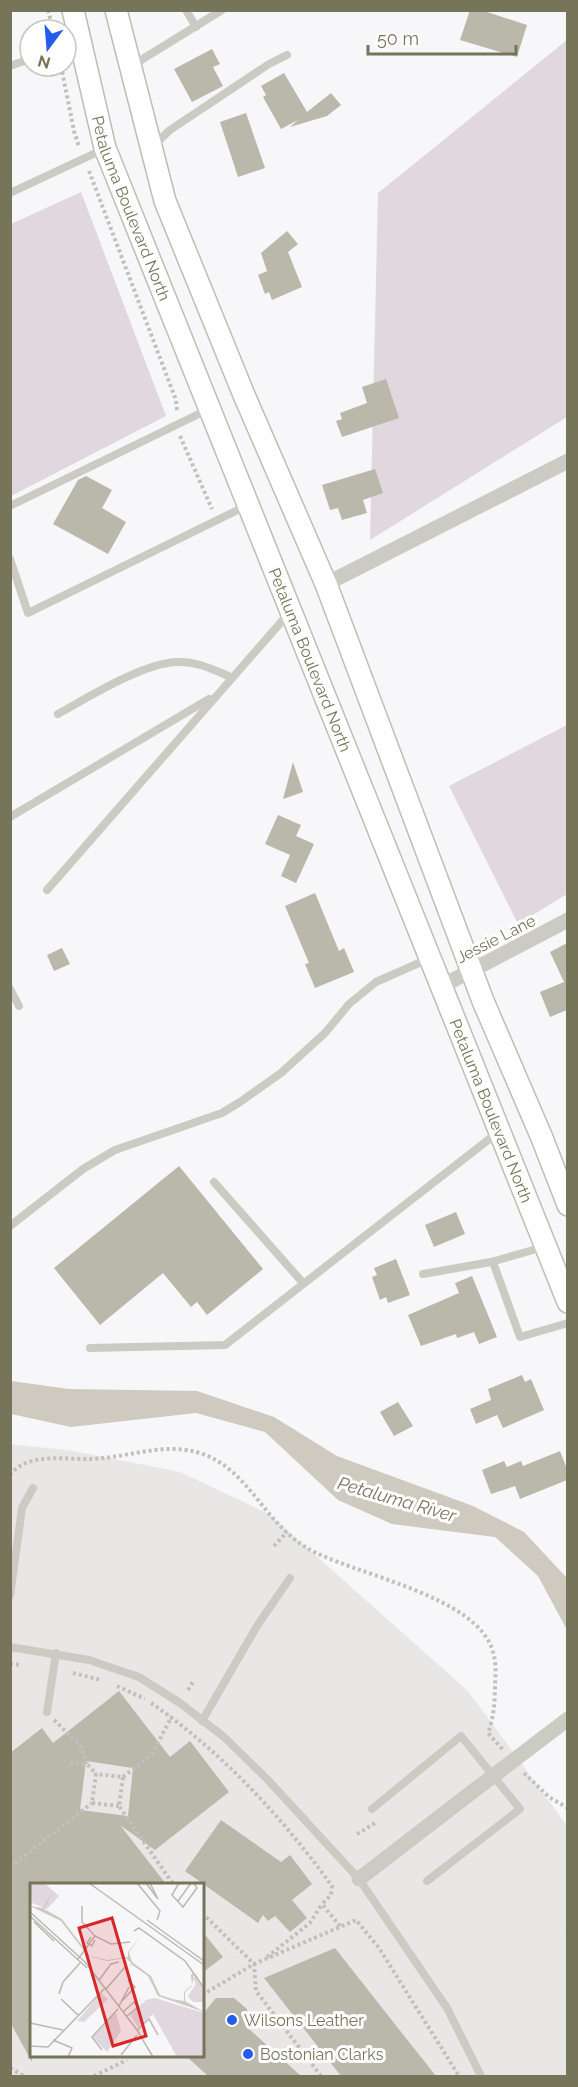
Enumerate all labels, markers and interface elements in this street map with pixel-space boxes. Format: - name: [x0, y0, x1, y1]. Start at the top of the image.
- north arrow: [18, 18, 78, 78]
- scale bar: [368, 18, 516, 56]
- text: 50 m: [377, 28, 419, 49]
- text: N: [36, 51, 52, 73]
- street label: Petaluma Boulevard North: [88, 114, 175, 303]
- street label: Petaluma Boulevard North: [265, 565, 356, 754]
- street label: Jessie Lane: [453, 911, 539, 967]
- street label: Petaluma Boulevard North: [446, 1016, 537, 1205]
- water label: Petaluma River: [335, 1472, 459, 1526]
- inset map: [30, 1883, 204, 2057]
- place label: Wilsons Leather: [244, 2011, 364, 2030]
- marker: Wilsons Leather: [225, 2013, 239, 2027]
- place label: Bostonian Clarks: [260, 2045, 384, 2064]
- marker: Bostonian Clarks: [241, 2047, 255, 2061]

